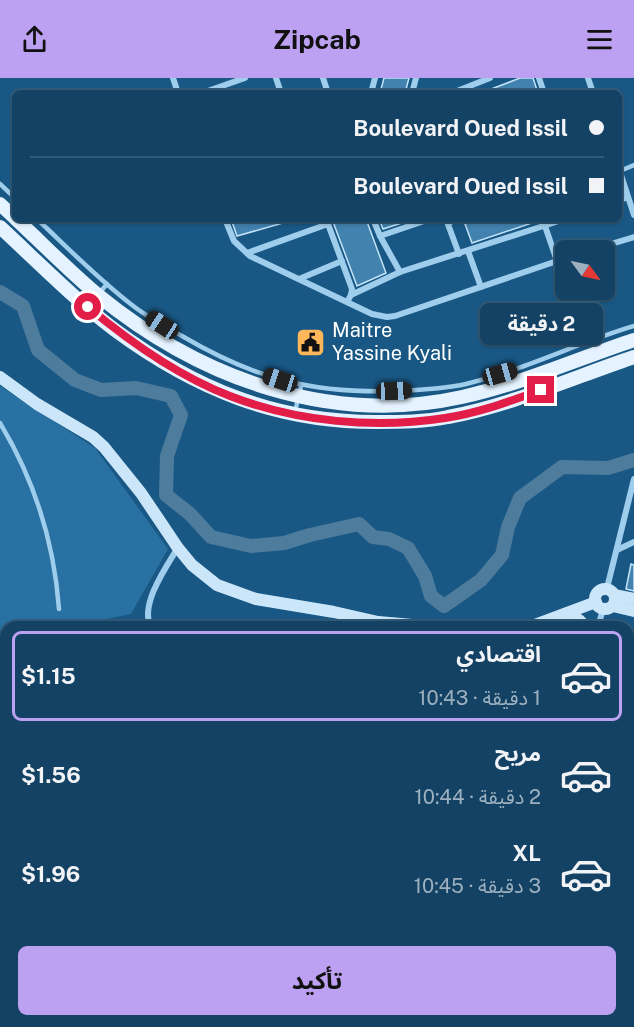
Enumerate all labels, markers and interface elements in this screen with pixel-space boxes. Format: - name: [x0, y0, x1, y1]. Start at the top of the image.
- icon: share: [18, 23, 51, 56]
- text: Zipcab: [273, 23, 361, 55]
- icon: menu: [583, 23, 616, 56]
- text: Boulevard Oued Issil: [353, 115, 568, 141]
- text: Boulevard Oued Issil: [353, 173, 568, 199]
- north arrow: [555, 240, 615, 300]
- map controls: [555, 240, 615, 300]
- route start: [74, 293, 101, 320]
- callout: 2 دقيقة: [480, 303, 602, 345]
- car: [142, 308, 182, 342]
- text: 2 دقيقة: [508, 312, 575, 336]
- place label: Maitre Yassine Kyali: [332, 318, 452, 365]
- public building icon: Maitre Yassine Kyali: [295, 326, 327, 358]
- car: [480, 360, 520, 388]
- car: [260, 366, 300, 394]
- route end: [527, 376, 554, 403]
- car: [376, 381, 412, 401]
- text: اقتصادي: [456, 641, 541, 667]
- icon: car: [559, 649, 613, 703]
- text: $1.15: [21, 663, 76, 689]
- text: 1 دقيقة · 10:43: [418, 686, 541, 710]
- text: مريح: [495, 740, 541, 766]
- icon: car: [559, 748, 613, 802]
- text: $1.56: [21, 762, 81, 788]
- text: 2 دقيقة · 10:44: [415, 785, 541, 809]
- text: XL: [513, 840, 541, 866]
- icon: car: [559, 847, 613, 901]
- text: $1.96: [21, 861, 80, 887]
- text: 3 دقيقة · 10:45: [414, 874, 541, 898]
- button: تأكيد: [18, 946, 616, 1015]

